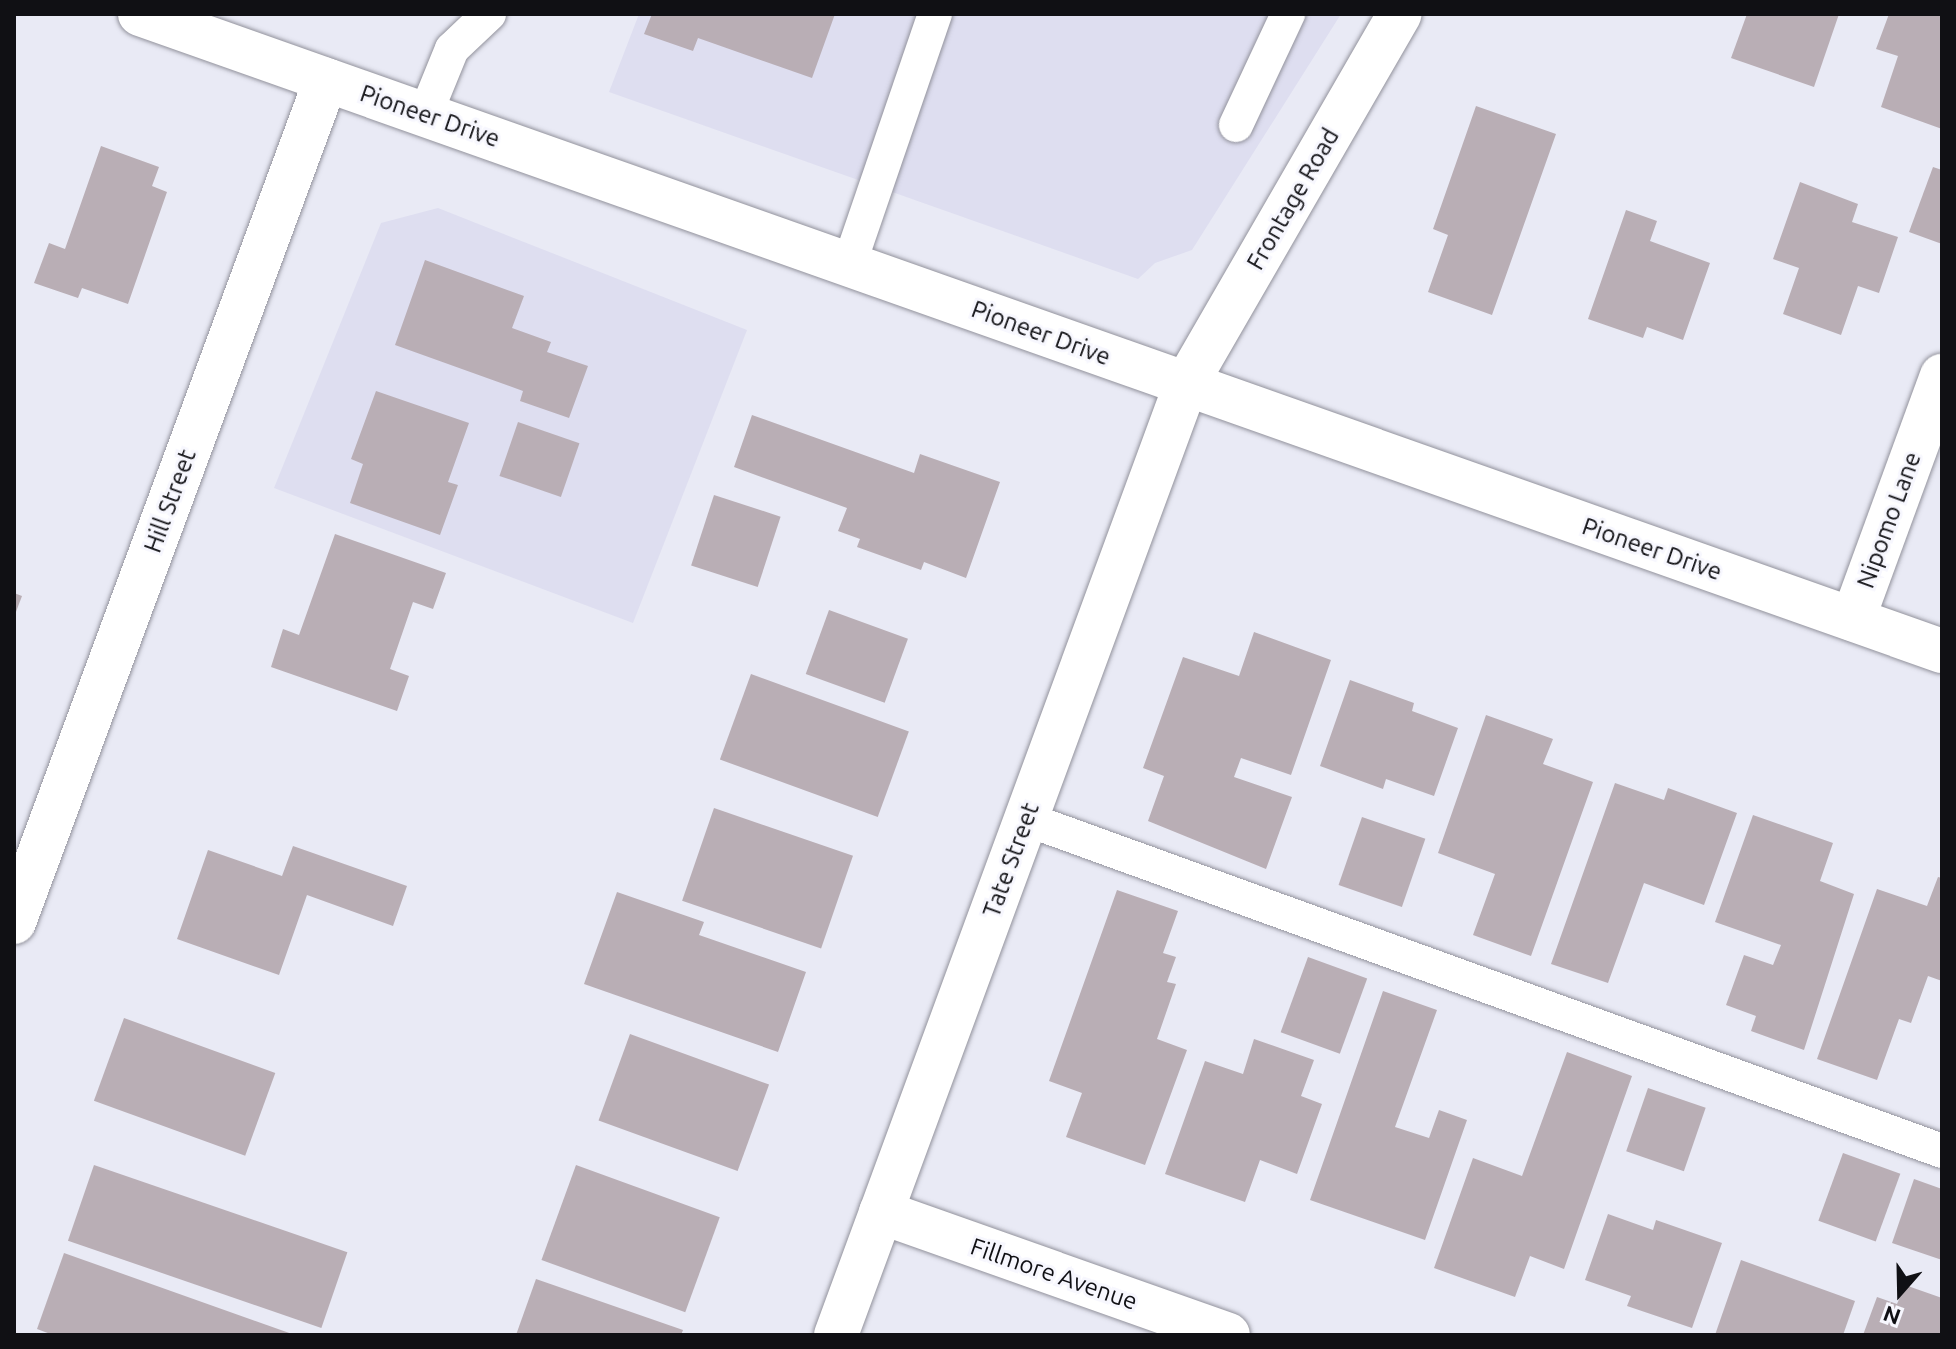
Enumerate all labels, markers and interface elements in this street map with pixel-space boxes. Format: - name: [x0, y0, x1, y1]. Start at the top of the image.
- street label: Pioneer Drive: [356, 79, 504, 153]
- street label: Frontage Road: [1241, 123, 1345, 275]
- street label: Pioneer Drive: [968, 295, 1114, 371]
- street label: Hill Street: [138, 446, 202, 556]
- street label: Nipomo Lane: [1851, 448, 1927, 592]
- street label: Pioneer Drive: [1578, 512, 1726, 586]
- street label: Tate Street: [977, 799, 1045, 921]
- street label: Fillmore Avenue: [967, 1232, 1141, 1316]
- north arrow: [1860, 1253, 1940, 1333]
- text: N: [1880, 1301, 1904, 1331]

